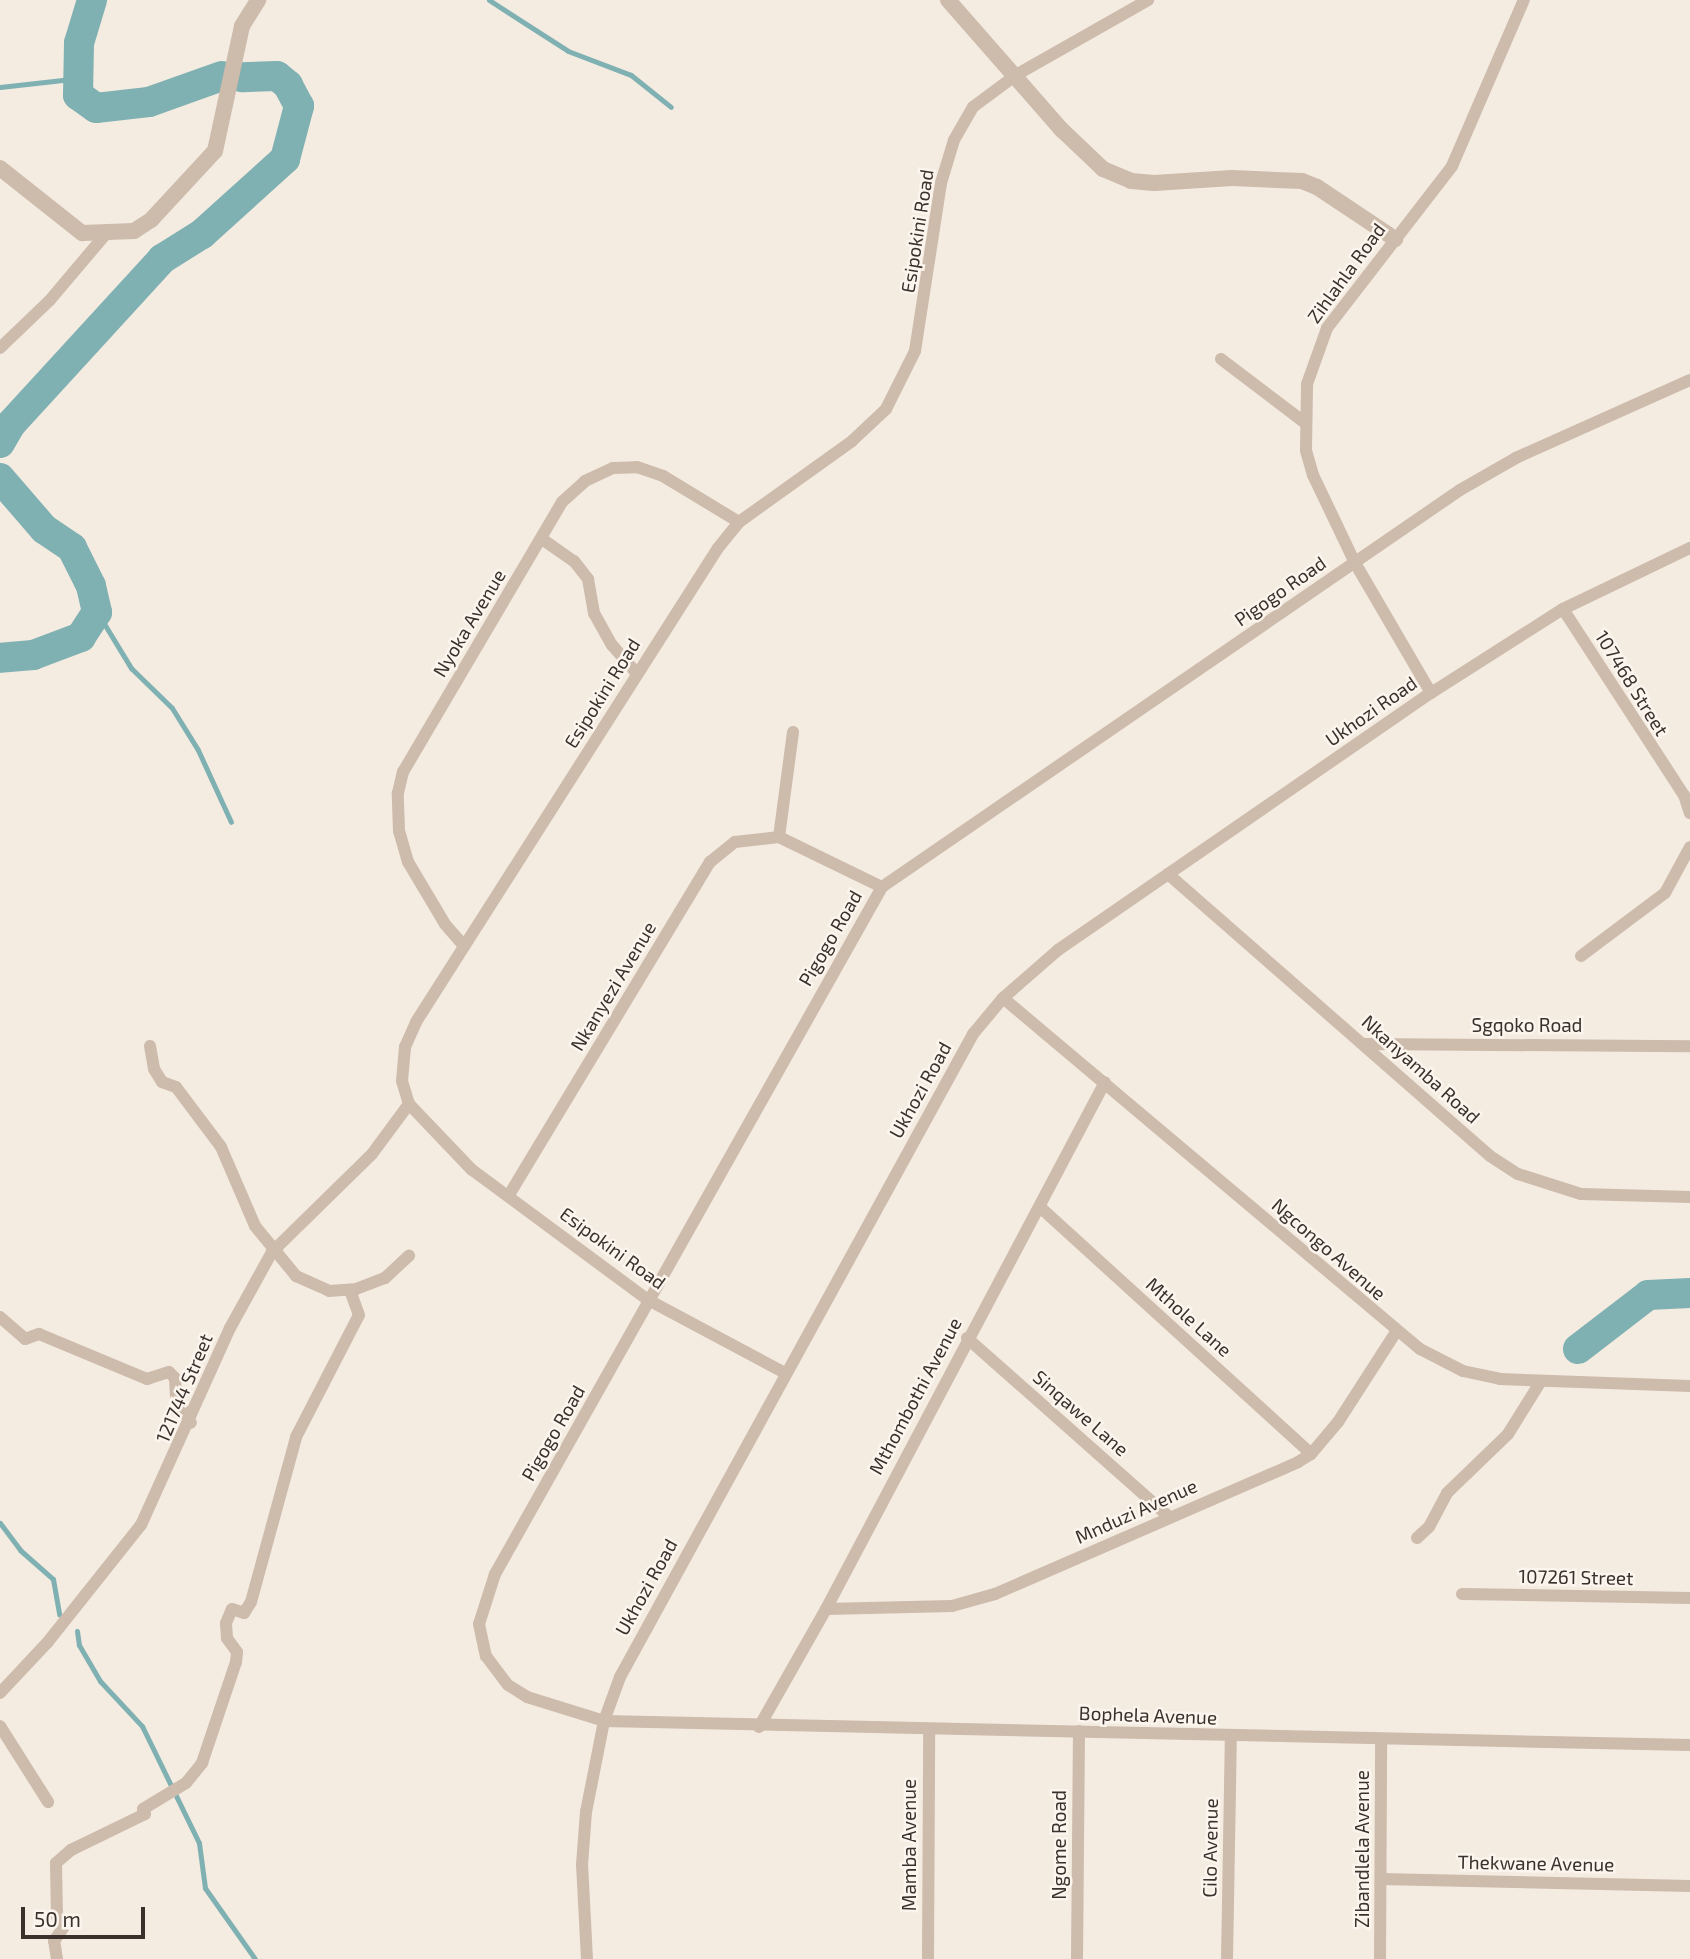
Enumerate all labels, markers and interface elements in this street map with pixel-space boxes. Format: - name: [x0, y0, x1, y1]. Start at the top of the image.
- street label: Esipokini Road: [896, 168, 938, 294]
- street label: Zihlahla Road: [1302, 219, 1390, 327]
- street label: Pigogo Road: [1230, 551, 1330, 631]
- street label: Nyoka Avenue: [428, 565, 510, 681]
- street label: 107468 Street: [1591, 626, 1673, 740]
- street label: Esipokini Road: [559, 634, 645, 752]
- street label: Ukhozi Road: [1321, 671, 1421, 751]
- street label: Pigogo Road: [793, 886, 867, 990]
- street label: Nkanyezi Avenue: [565, 917, 661, 1055]
- street label: Nkanyamba Road: [1357, 1010, 1485, 1128]
- street label: Sgqoko Road: [1472, 1014, 1582, 1036]
- street label: Ukhozi Road: [884, 1038, 956, 1142]
- street label: Ngcongo Avenue: [1267, 1193, 1391, 1305]
- street label: Esipokini Road: [556, 1202, 670, 1294]
- street label: Mthole Lane: [1142, 1273, 1236, 1361]
- street label: Mthombothi Avenue: [864, 1313, 966, 1479]
- street label: 121744 Street: [151, 1330, 217, 1446]
- street label: Sinqawe Lane: [1029, 1365, 1133, 1461]
- street label: Pigogo Road: [516, 1381, 590, 1485]
- street label: Mnduzi Avenue: [1071, 1474, 1201, 1548]
- street label: Ukhozi Road: [610, 1535, 682, 1639]
- street label: 107261 Street: [1518, 1565, 1634, 1589]
- street label: Bophela Avenue: [1078, 1701, 1218, 1729]
- street label: Zibandlela Avenue: [1351, 1770, 1373, 1928]
- street label: Mamba Avenue: [898, 1779, 920, 1911]
- street label: Ngome Road: [1048, 1790, 1070, 1900]
- street label: Cilo Avenue: [1198, 1798, 1222, 1898]
- street label: Thekwane Avenue: [1457, 1850, 1615, 1876]
- scale bar: [24, 1892, 149, 1936]
- text: 50 m: [34, 1906, 81, 1931]

